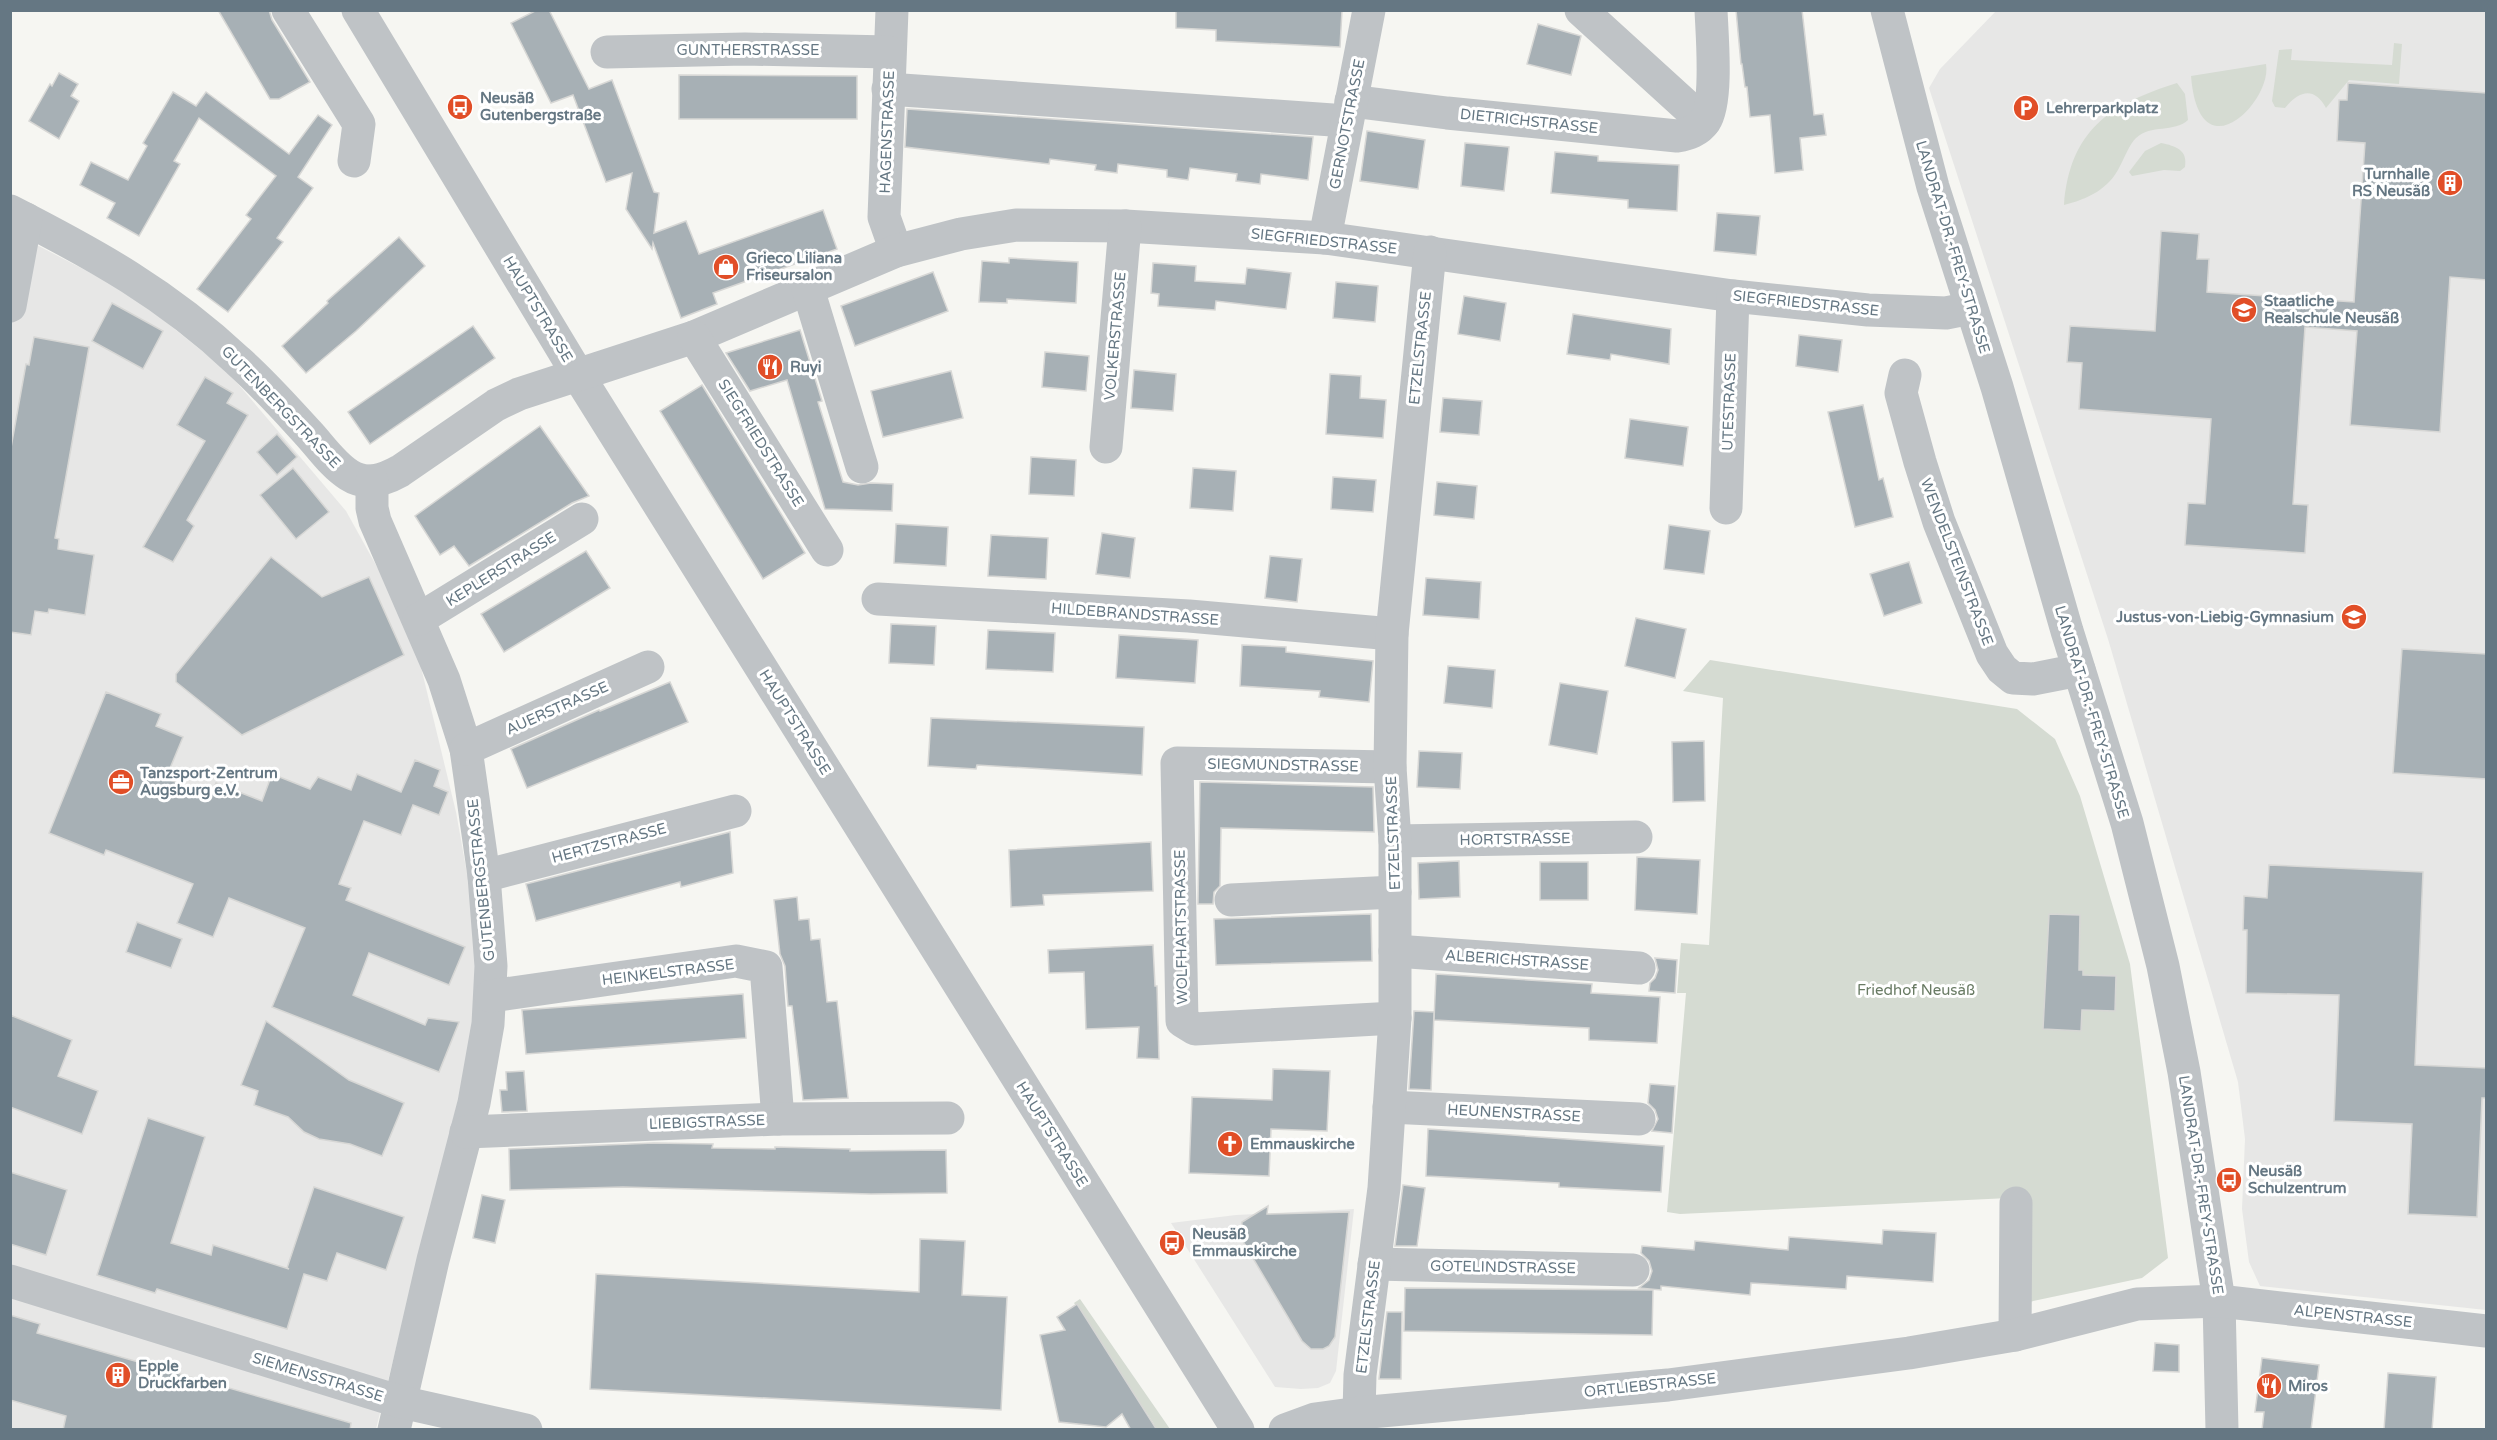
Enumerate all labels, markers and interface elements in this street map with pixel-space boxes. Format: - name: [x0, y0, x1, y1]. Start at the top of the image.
- street label: GUNTHERSTRASSE: [676, 41, 820, 59]
- street label: GERNOTSTRASSE: [1326, 57, 1368, 191]
- street label: HAGENSTRASSE: [876, 70, 898, 194]
- place label: Neusäß Gutenbergstraße: [480, 89, 602, 125]
- bus stop icon: Neusäß Gutenbergstraße: [445, 92, 475, 122]
- parking icon: Lehrerparkplatz: [2011, 93, 2041, 123]
- place label: Lehrerparkplatz: [2046, 99, 2159, 118]
- street label: DIETRICHSTRASSE: [1459, 105, 1599, 137]
- street label: LANDRAT-DR.-FREY-STRASSE: [1912, 138, 1994, 356]
- place label: Turnhalle RS Neusäß: [2352, 165, 2431, 200]
- building icon: Turnhalle RS Neusäß: [2435, 168, 2465, 198]
- street label: SIEGFRIEDSTRASSE: [1250, 224, 1398, 258]
- place label: Grieco Liliana Friseursalon: [746, 249, 842, 284]
- shop icon: Grieco Liliana Friseursalon: [711, 252, 741, 282]
- street label: HAUPTSTRASSE: [499, 253, 577, 365]
- street label: VOLKERSTRASSE: [1100, 271, 1130, 401]
- street label: SIEGFRIEDSTRASSE: [1732, 286, 1880, 320]
- street label: ETZELSTRASSE: [1405, 290, 1435, 406]
- place label: Staatliche Realschule Neusäß: [2264, 292, 2399, 327]
- school or university icon: Staatliche Realschule Neusäß: [2229, 295, 2259, 325]
- street label: GUTENBERGSTRASSE: [218, 342, 344, 472]
- restaurant icon: Ruyi: [755, 352, 785, 382]
- street label: UTESTRASSE: [1718, 353, 1740, 451]
- place label: Ruyi: [790, 358, 822, 377]
- street label: SIEGFRIEDSTRASSE: [714, 376, 808, 510]
- street label: WENDELSTEINSTRASSE: [1917, 476, 1997, 648]
- street label: KEPLERSTRASSE: [443, 528, 559, 610]
- street label: HILDEBRANDSTRASSE: [1050, 599, 1220, 629]
- school or university icon: Justus-von-Liebig-Gymnasium: [2339, 602, 2369, 632]
- street label: LANDRAT-DR.-FREY-STRASSE: [2051, 603, 2133, 821]
- place label: Justus-von-Liebig-Gymnasium: [2115, 608, 2334, 627]
- street label: HAUPTSTRASSE: [755, 666, 835, 778]
- street label: AUERSTRASSE: [503, 677, 611, 739]
- street label: SIEGMUNDSTRASSE: [1207, 755, 1359, 775]
- place label: Tanzsport-Zentrum Augsburg e.V.: [139, 764, 278, 800]
- office icon: Tanzsport-Zentrum Augsburg e.V.: [106, 767, 136, 797]
- street label: ETZELSTRASSE: [1382, 776, 1404, 890]
- street label: GUTENBERGSTRASSE: [464, 798, 498, 962]
- street label: HERTZSTRASSE: [550, 819, 668, 867]
- street label: HORTSTRASSE: [1459, 829, 1571, 849]
- street label: WOLFHARTSTRASSE: [1171, 849, 1191, 1005]
- street label: ALBERICHSTRASSE: [1444, 946, 1590, 974]
- street label: HEINKELSTRASSE: [601, 955, 735, 989]
- park label: Friedhof Neusäß: [1857, 981, 1975, 999]
- street label: LANDRAT-DR.-FREY-STRASSE: [2175, 1074, 2227, 1296]
- street label: HAUPTSTRASSE: [1012, 1078, 1092, 1190]
- street label: HEUNENSTRASSE: [1447, 1101, 1581, 1125]
- street label: LIEBIGSTRASSE: [649, 1111, 765, 1133]
- church icon: Emmauskirche: [1215, 1129, 1245, 1159]
- place label: Emmauskirche: [1250, 1135, 1355, 1153]
- place label: Neusäß Schulzentrum: [2248, 1162, 2346, 1197]
- bus stop icon: Neusäß Schulzentrum: [2214, 1165, 2244, 1195]
- place label: Neusäß Emmauskirche: [1192, 1225, 1297, 1260]
- bus stop icon: Neusäß Emmauskirche: [1157, 1228, 1187, 1258]
- street label: GOTELINDSTRASSE: [1430, 1257, 1576, 1277]
- street label: ETZELSTRASSE: [1352, 1259, 1384, 1375]
- street label: ALPENSTRASSE: [2293, 1301, 2413, 1331]
- street label: SIEMENSSTRASSE: [250, 1348, 386, 1406]
- place label: Epple Druckfarben: [138, 1357, 227, 1392]
- building icon: Epple Druckfarben: [103, 1360, 133, 1390]
- street label: ORTLIEBSTRASSE: [1583, 1369, 1717, 1401]
- restaurant icon: Miros: [2254, 1371, 2284, 1401]
- place label: Miros: [2288, 1377, 2328, 1395]

